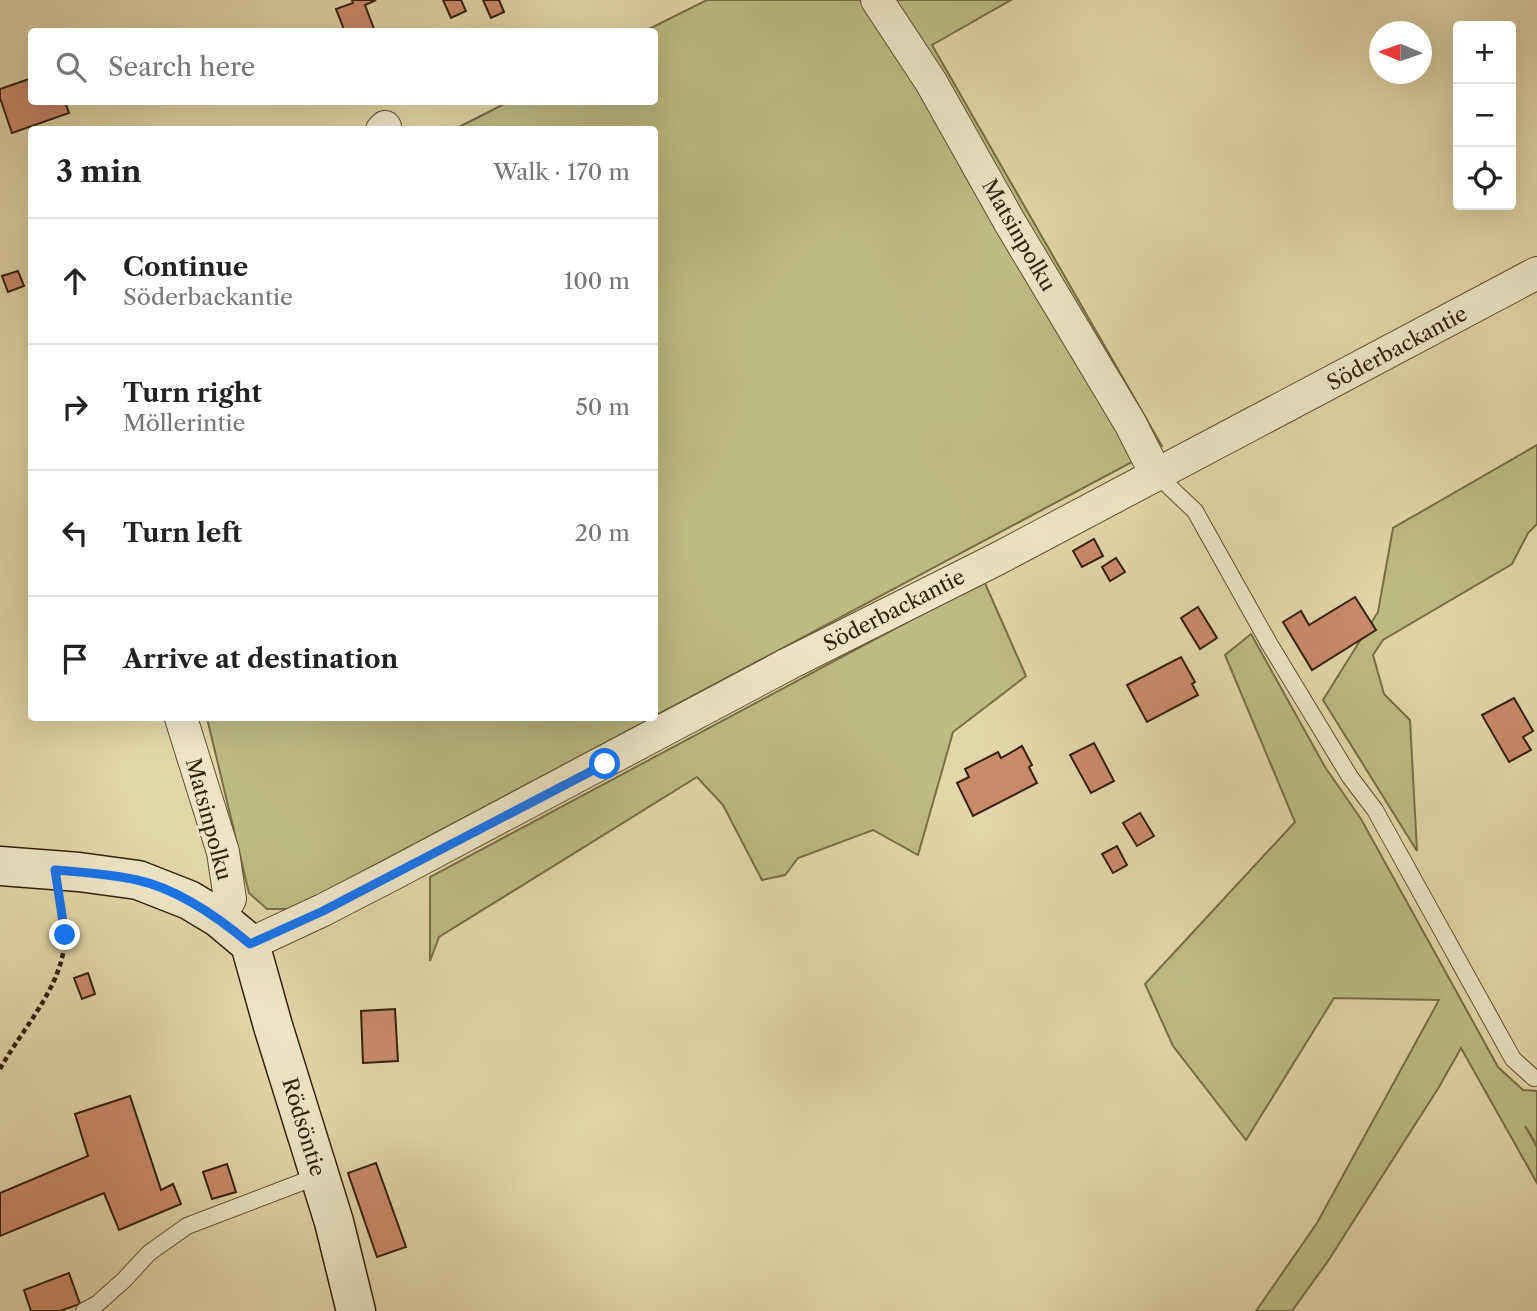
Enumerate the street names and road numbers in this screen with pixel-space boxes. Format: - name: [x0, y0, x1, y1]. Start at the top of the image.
- street label: Matsinpolku: [977, 174, 1061, 296]
- street label: Söderbackantie: [1323, 301, 1471, 395]
- street label: Söderbackantie: [819, 564, 969, 656]
- street label: Matsinpolku: [181, 755, 237, 883]
- street label: Rödsöntie: [277, 1075, 331, 1179]

